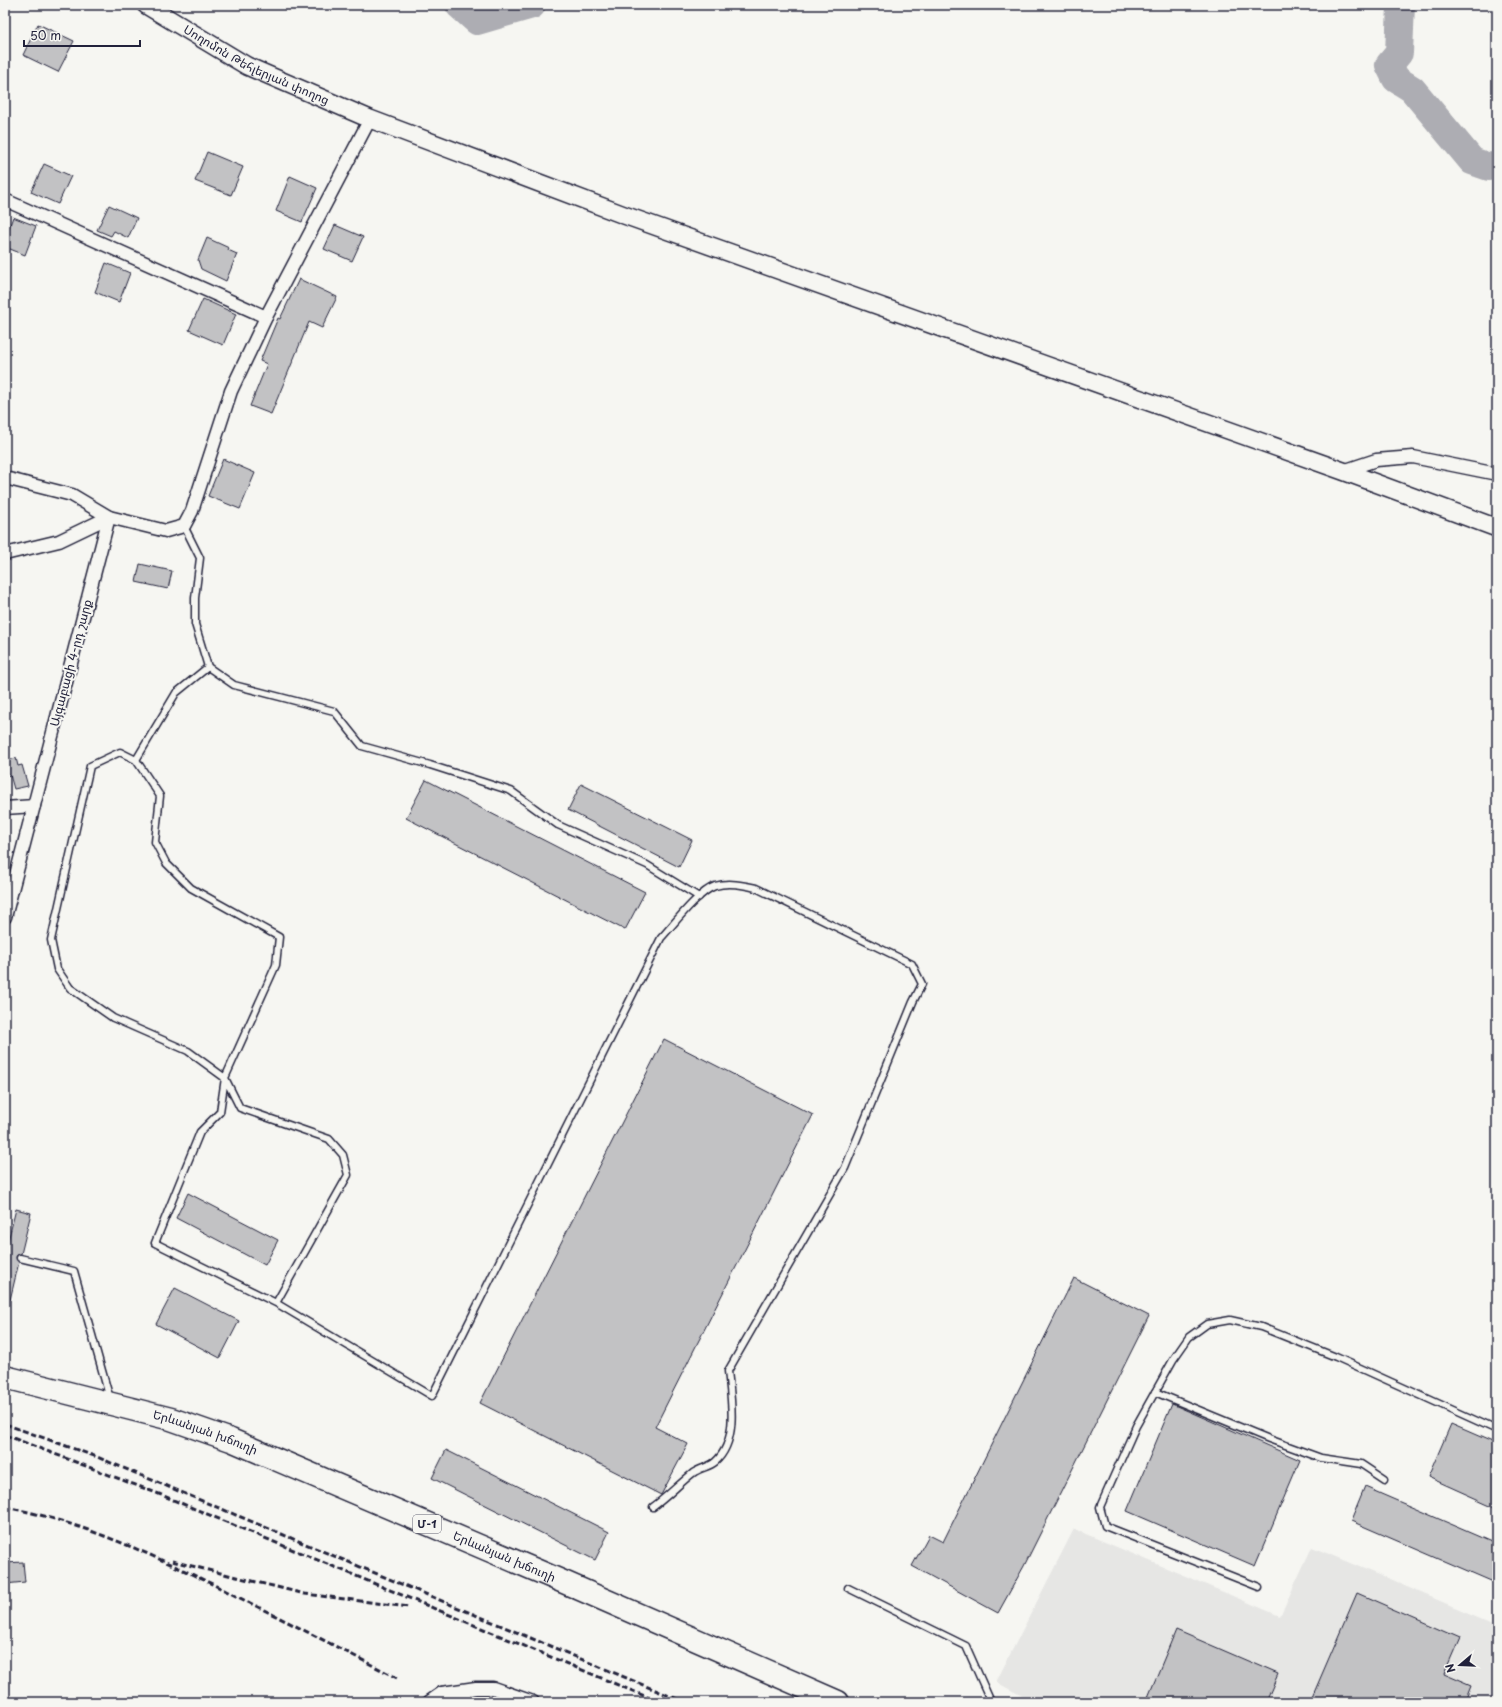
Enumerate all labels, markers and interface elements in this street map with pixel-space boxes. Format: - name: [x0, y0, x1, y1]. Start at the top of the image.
- street label: Սողոմոն Թեհլերյան փողոց: [181, 20, 333, 108]
- scale bar: [24, 22, 140, 48]
- text: 50 m: [30, 26, 61, 44]
- street label: Այգաբացի 4-րդ շարք: [44, 597, 96, 728]
- street label: Երևանյան խճուղի: [151, 1405, 261, 1458]
- road number: Մ-1: [413, 1515, 441, 1533]
- street label: Երևանյան խճուղի: [451, 1526, 559, 1586]
- north arrow: [1440, 1645, 1480, 1685]
- text: N: [1441, 1661, 1460, 1675]

